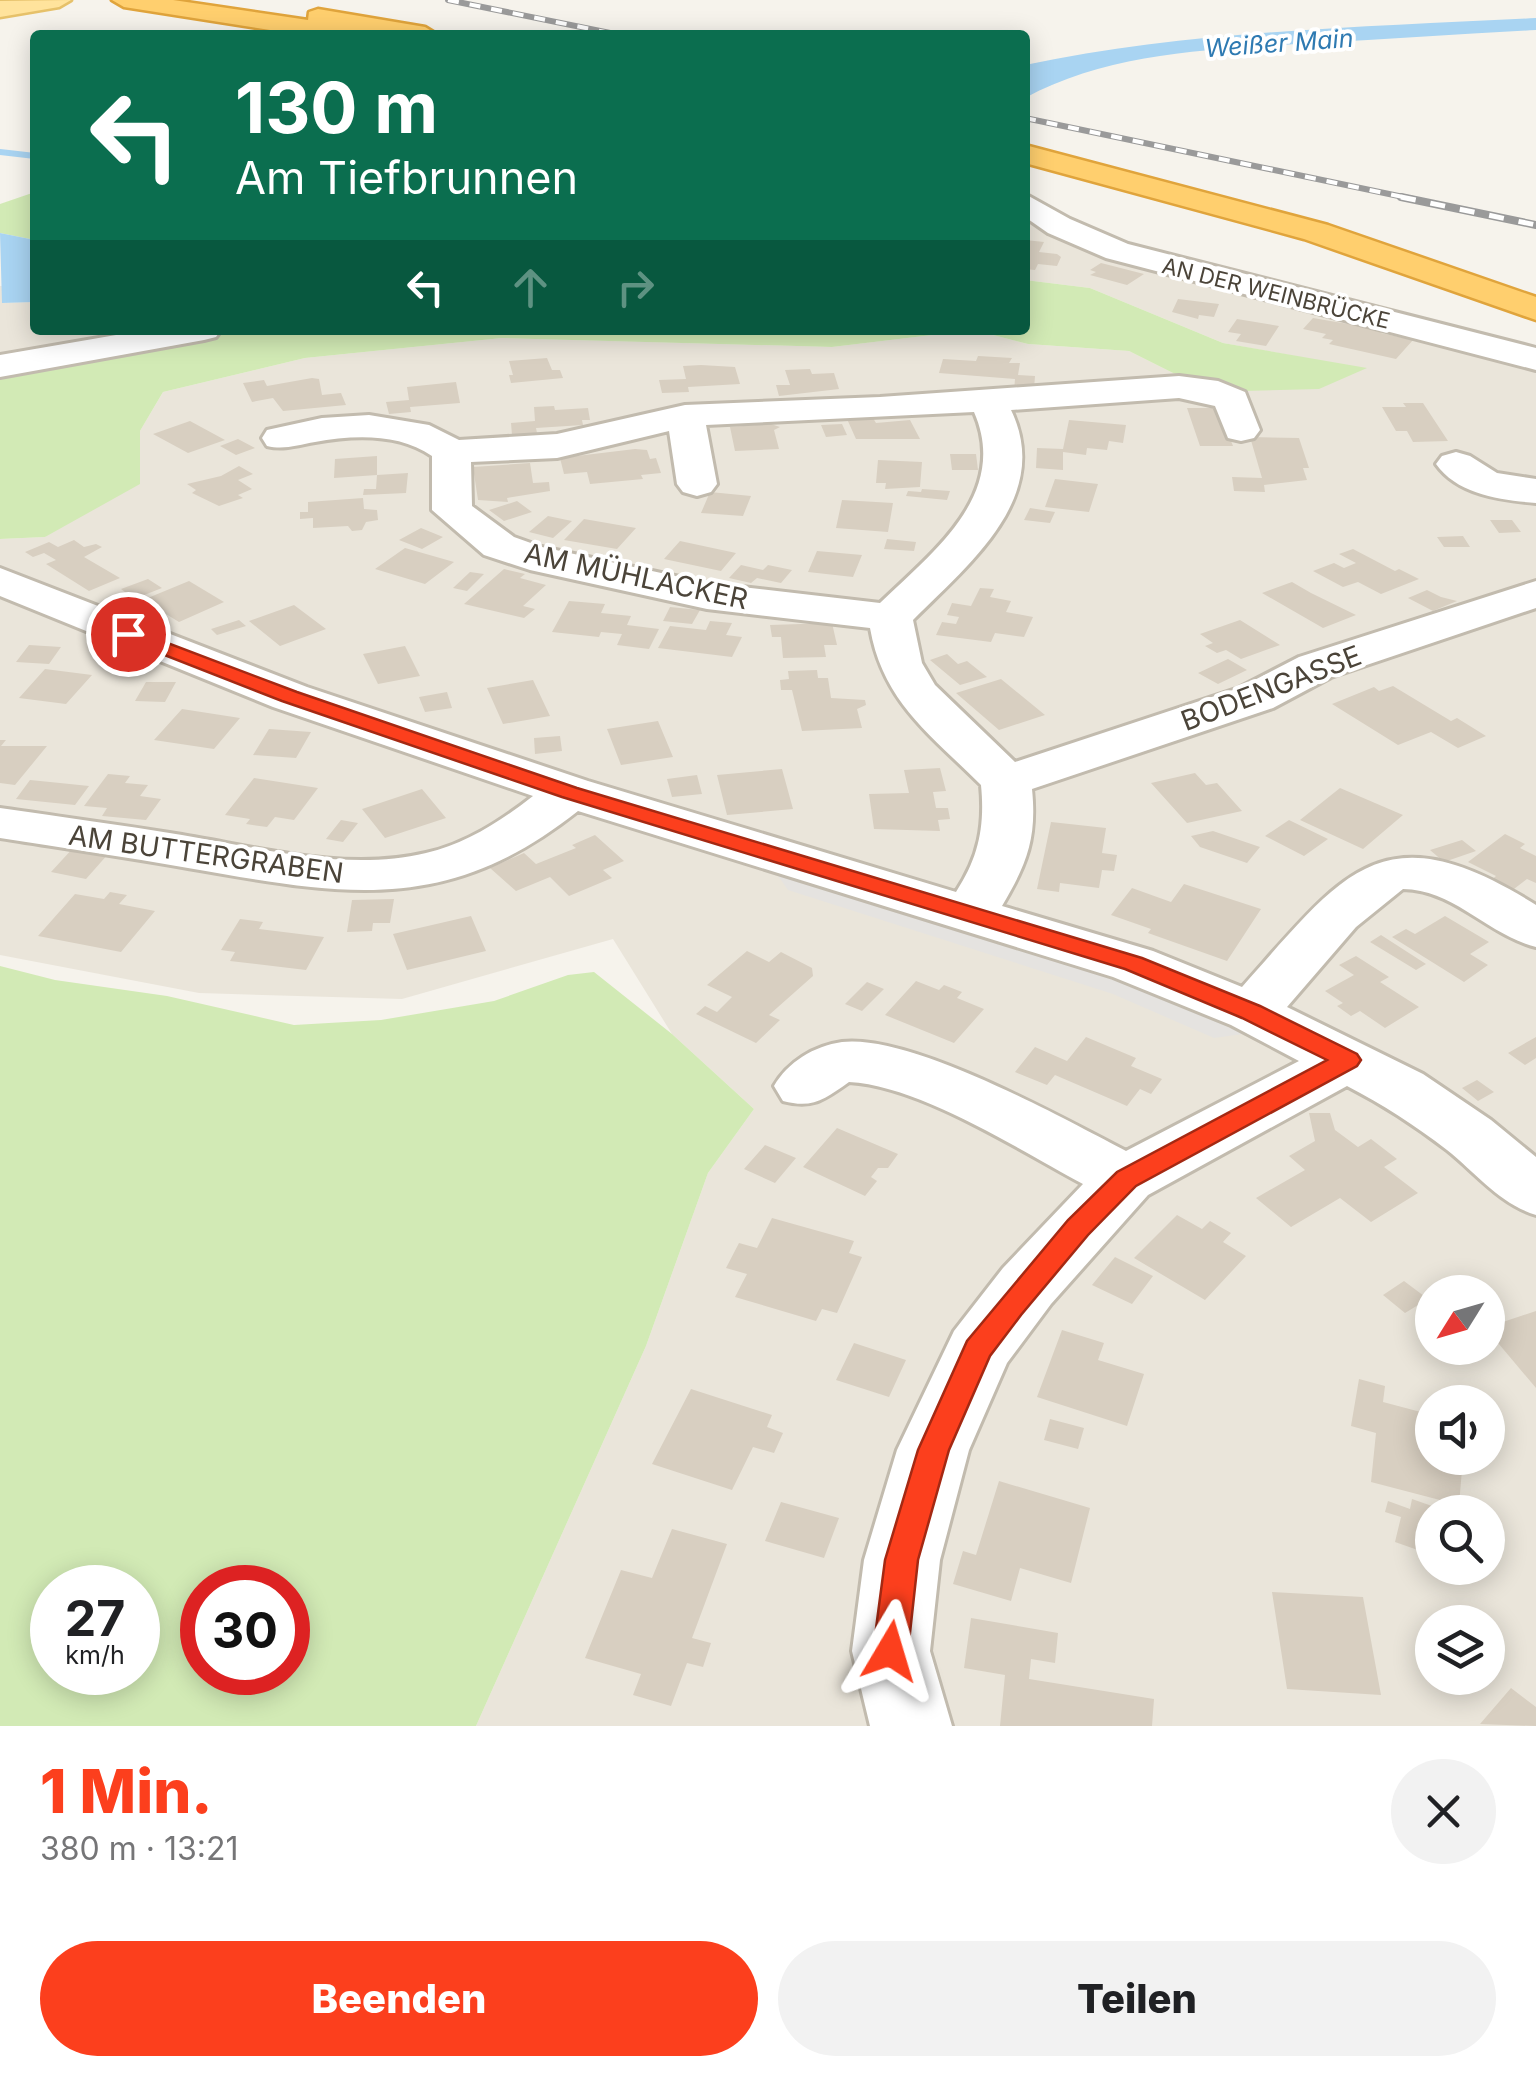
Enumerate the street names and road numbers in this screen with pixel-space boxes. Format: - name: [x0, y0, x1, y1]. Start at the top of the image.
- street label: AN DER WEINBRÜCKE: [1159, 252, 1393, 334]
- street label: AM MÜHLACKER: [521, 536, 751, 616]
- street label: BODENGASSE: [1176, 638, 1366, 738]
- street label: AM BUTTERGRABEN: [66, 818, 346, 890]

